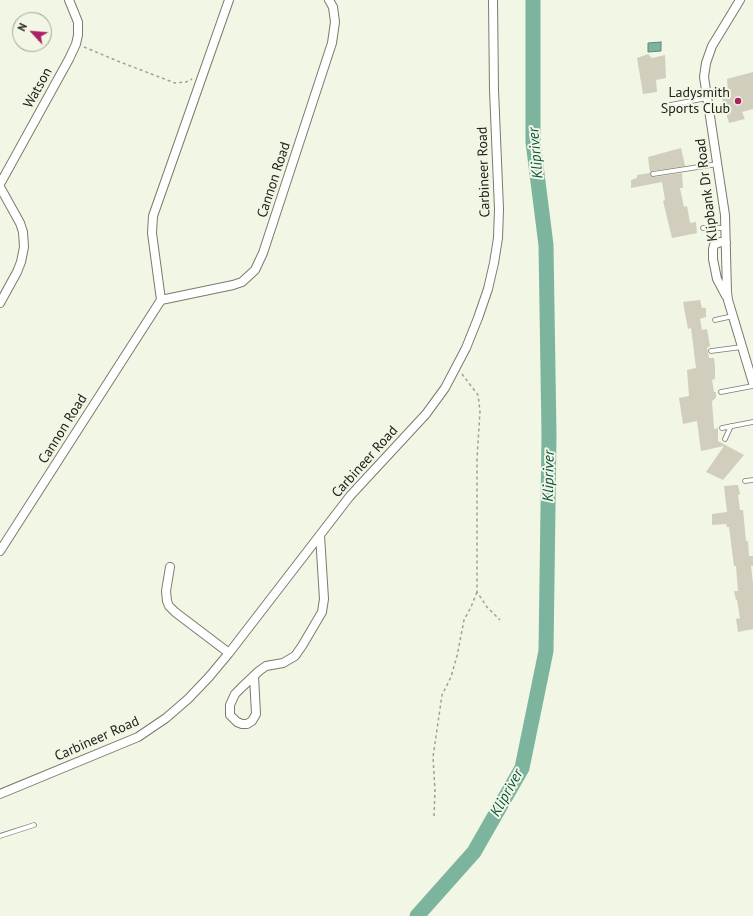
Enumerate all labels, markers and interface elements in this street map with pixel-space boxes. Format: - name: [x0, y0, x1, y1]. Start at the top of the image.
- north arrow: [12, 12, 52, 52]
- text: N: [14, 21, 30, 34]
- street label: Watson: [20, 65, 56, 111]
- place label: Ladysmith Sports Club: [661, 85, 730, 118]
- marker: Ladysmith Sports Club: [733, 96, 743, 106]
- street label: Carbineer Road: [474, 126, 494, 218]
- water label: Klipriver: [525, 127, 547, 179]
- street label: Klipbank Dr Road: [692, 137, 722, 243]
- street label: Cannon Road: [254, 140, 294, 220]
- street label: Cannon Road: [35, 391, 91, 467]
- street label: Carbineer Road: [328, 423, 402, 501]
- water label: Klipriver: [540, 450, 558, 502]
- street label: Carbineer Road: [52, 713, 142, 765]
- water label: Klipriver: [487, 766, 527, 820]

